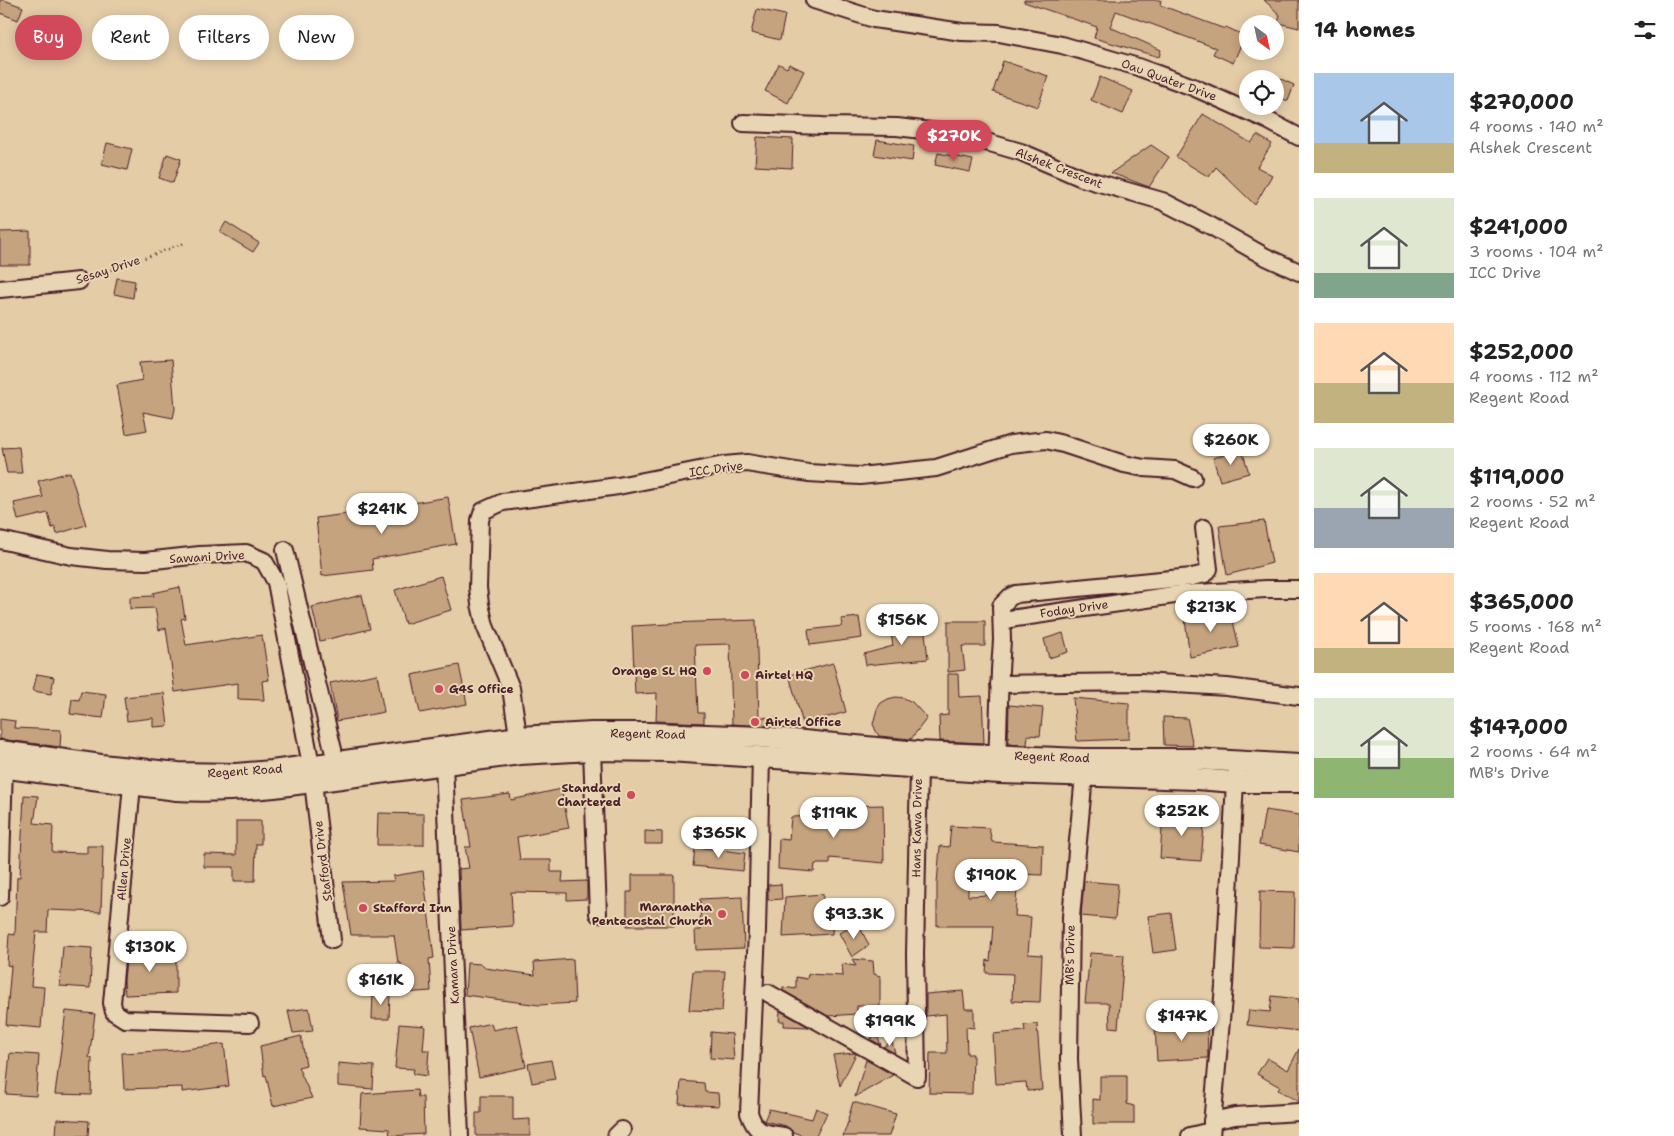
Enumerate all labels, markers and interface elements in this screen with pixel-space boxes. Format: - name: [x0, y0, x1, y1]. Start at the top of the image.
- chip: Buy: [15, 15, 82, 60]
- chip: Rent: [92, 15, 169, 60]
- chip: Filters: [179, 15, 269, 60]
- chip: New: [279, 15, 354, 60]
- north arrow: [1239, 15, 1284, 60]
- map controls: [1239, 15, 1284, 115]
- text: 14 homes: [1314, 16, 1415, 44]
- icon: filters: [1631, 16, 1659, 44]
- street label: Oau Quater Drive: [1119, 55, 1219, 105]
- button: locate: [1239, 70, 1284, 115]
- text: $270,000: [1469, 88, 1574, 116]
- icon: home: [1354, 93, 1414, 153]
- text: 4 rooms · 140 m²: [1469, 116, 1604, 137]
- pin: $270K: [919, 120, 989, 162]
- text: $270K: [927, 125, 981, 146]
- text: Alshek Crescent: [1469, 137, 1592, 158]
- street label: Alshek Crescent: [1013, 144, 1105, 192]
- text: $241,000: [1469, 213, 1568, 241]
- icon: home: [1354, 218, 1414, 278]
- text: 3 rooms · 104 m²: [1469, 241, 1604, 262]
- street label: Sesay Drive: [74, 252, 142, 288]
- text: ICC Drive: [1469, 262, 1541, 283]
- text: $252,000: [1469, 338, 1574, 366]
- icon: home: [1354, 343, 1414, 403]
- text: 4 rooms · 112 m²: [1469, 366, 1599, 387]
- text: Regent Road: [1469, 387, 1569, 408]
- pin: $260K: [1196, 424, 1266, 466]
- text: $260K: [1204, 429, 1258, 450]
- street label: ICC Drive: [688, 457, 744, 481]
- text: $119,000: [1469, 463, 1564, 491]
- icon: home: [1354, 468, 1414, 528]
- text: 2 rooms · 52 m²: [1469, 491, 1596, 512]
- pin: $241K: [347, 492, 417, 535]
- text: $241K: [357, 498, 407, 519]
- text: Regent Road: [1469, 512, 1569, 533]
- street label: Sawani Drive: [169, 547, 245, 567]
- text: $365,000: [1469, 588, 1574, 616]
- pin: $213K: [1176, 590, 1246, 633]
- icon: home: [1354, 593, 1414, 653]
- street label: Foday Drive: [1039, 596, 1109, 622]
- text: $213K: [1186, 596, 1236, 617]
- pin: $156K: [867, 604, 937, 646]
- text: $156K: [877, 609, 927, 630]
- text: 5 rooms · 168 m²: [1469, 616, 1602, 637]
- text: Regent Road: [1469, 637, 1569, 658]
- place label: Orange SL HQ: [612, 663, 697, 679]
- marker: Orange SL HQ: [701, 665, 713, 677]
- place label: Airtel HQ: [755, 667, 813, 683]
- marker: Airtel HQ: [739, 669, 751, 681]
- place label: G4S Office: [449, 681, 514, 697]
- marker: G4S Office: [433, 683, 445, 695]
- text: $147,000: [1469, 713, 1568, 741]
- place label: Airtel Office: [765, 714, 841, 730]
- marker: Airtel Office: [749, 716, 761, 728]
- icon: home: [1354, 718, 1414, 778]
- street label: Regent Road: [610, 725, 686, 743]
- text: 2 rooms · 64 m²: [1469, 741, 1597, 762]
- street label: Regent Road: [1014, 748, 1090, 766]
- street label: Regent Road: [207, 760, 284, 782]
- text: MB's Drive: [1469, 762, 1549, 783]
- street label: Hans Kawa Drive: [908, 778, 926, 878]
- place label: Standard Chartered: [557, 780, 621, 810]
- marker: Standard Chartered: [625, 789, 637, 801]
- pin: $252K: [1147, 794, 1217, 837]
- pin: $119K: [799, 796, 869, 839]
- text: $252K: [1155, 800, 1209, 821]
- text: $119K: [811, 802, 857, 823]
- pin: $365K: [684, 816, 754, 859]
- street label: Stafford Drive: [310, 820, 336, 902]
- text: $365K: [692, 822, 746, 843]
- street label: Allen Drive: [113, 837, 135, 901]
- pin: $190K: [956, 858, 1026, 901]
- text: $190K: [966, 864, 1016, 885]
- pin: $93.3K: [813, 898, 895, 940]
- place label: Maranatha Pentecostal Church: [592, 899, 713, 929]
- place label: Stafford Inn: [373, 900, 452, 916]
- marker: Stafford Inn: [357, 902, 369, 914]
- text: $93.3K: [825, 903, 883, 924]
- marker: Maranatha Pentecostal Church: [716, 908, 728, 920]
- street label: MB's Drive: [1061, 924, 1079, 985]
- street label: Kamara Drive: [443, 925, 463, 1005]
- pin: $130K: [115, 930, 185, 973]
- text: $130K: [125, 936, 175, 957]
- pin: $161K: [346, 964, 416, 1006]
- text: $161K: [358, 969, 404, 990]
- pin: $147K: [1147, 1000, 1217, 1042]
- pin: $199K: [855, 1004, 925, 1047]
- text: $147K: [1157, 1005, 1207, 1026]
- text: $199K: [865, 1010, 915, 1031]

